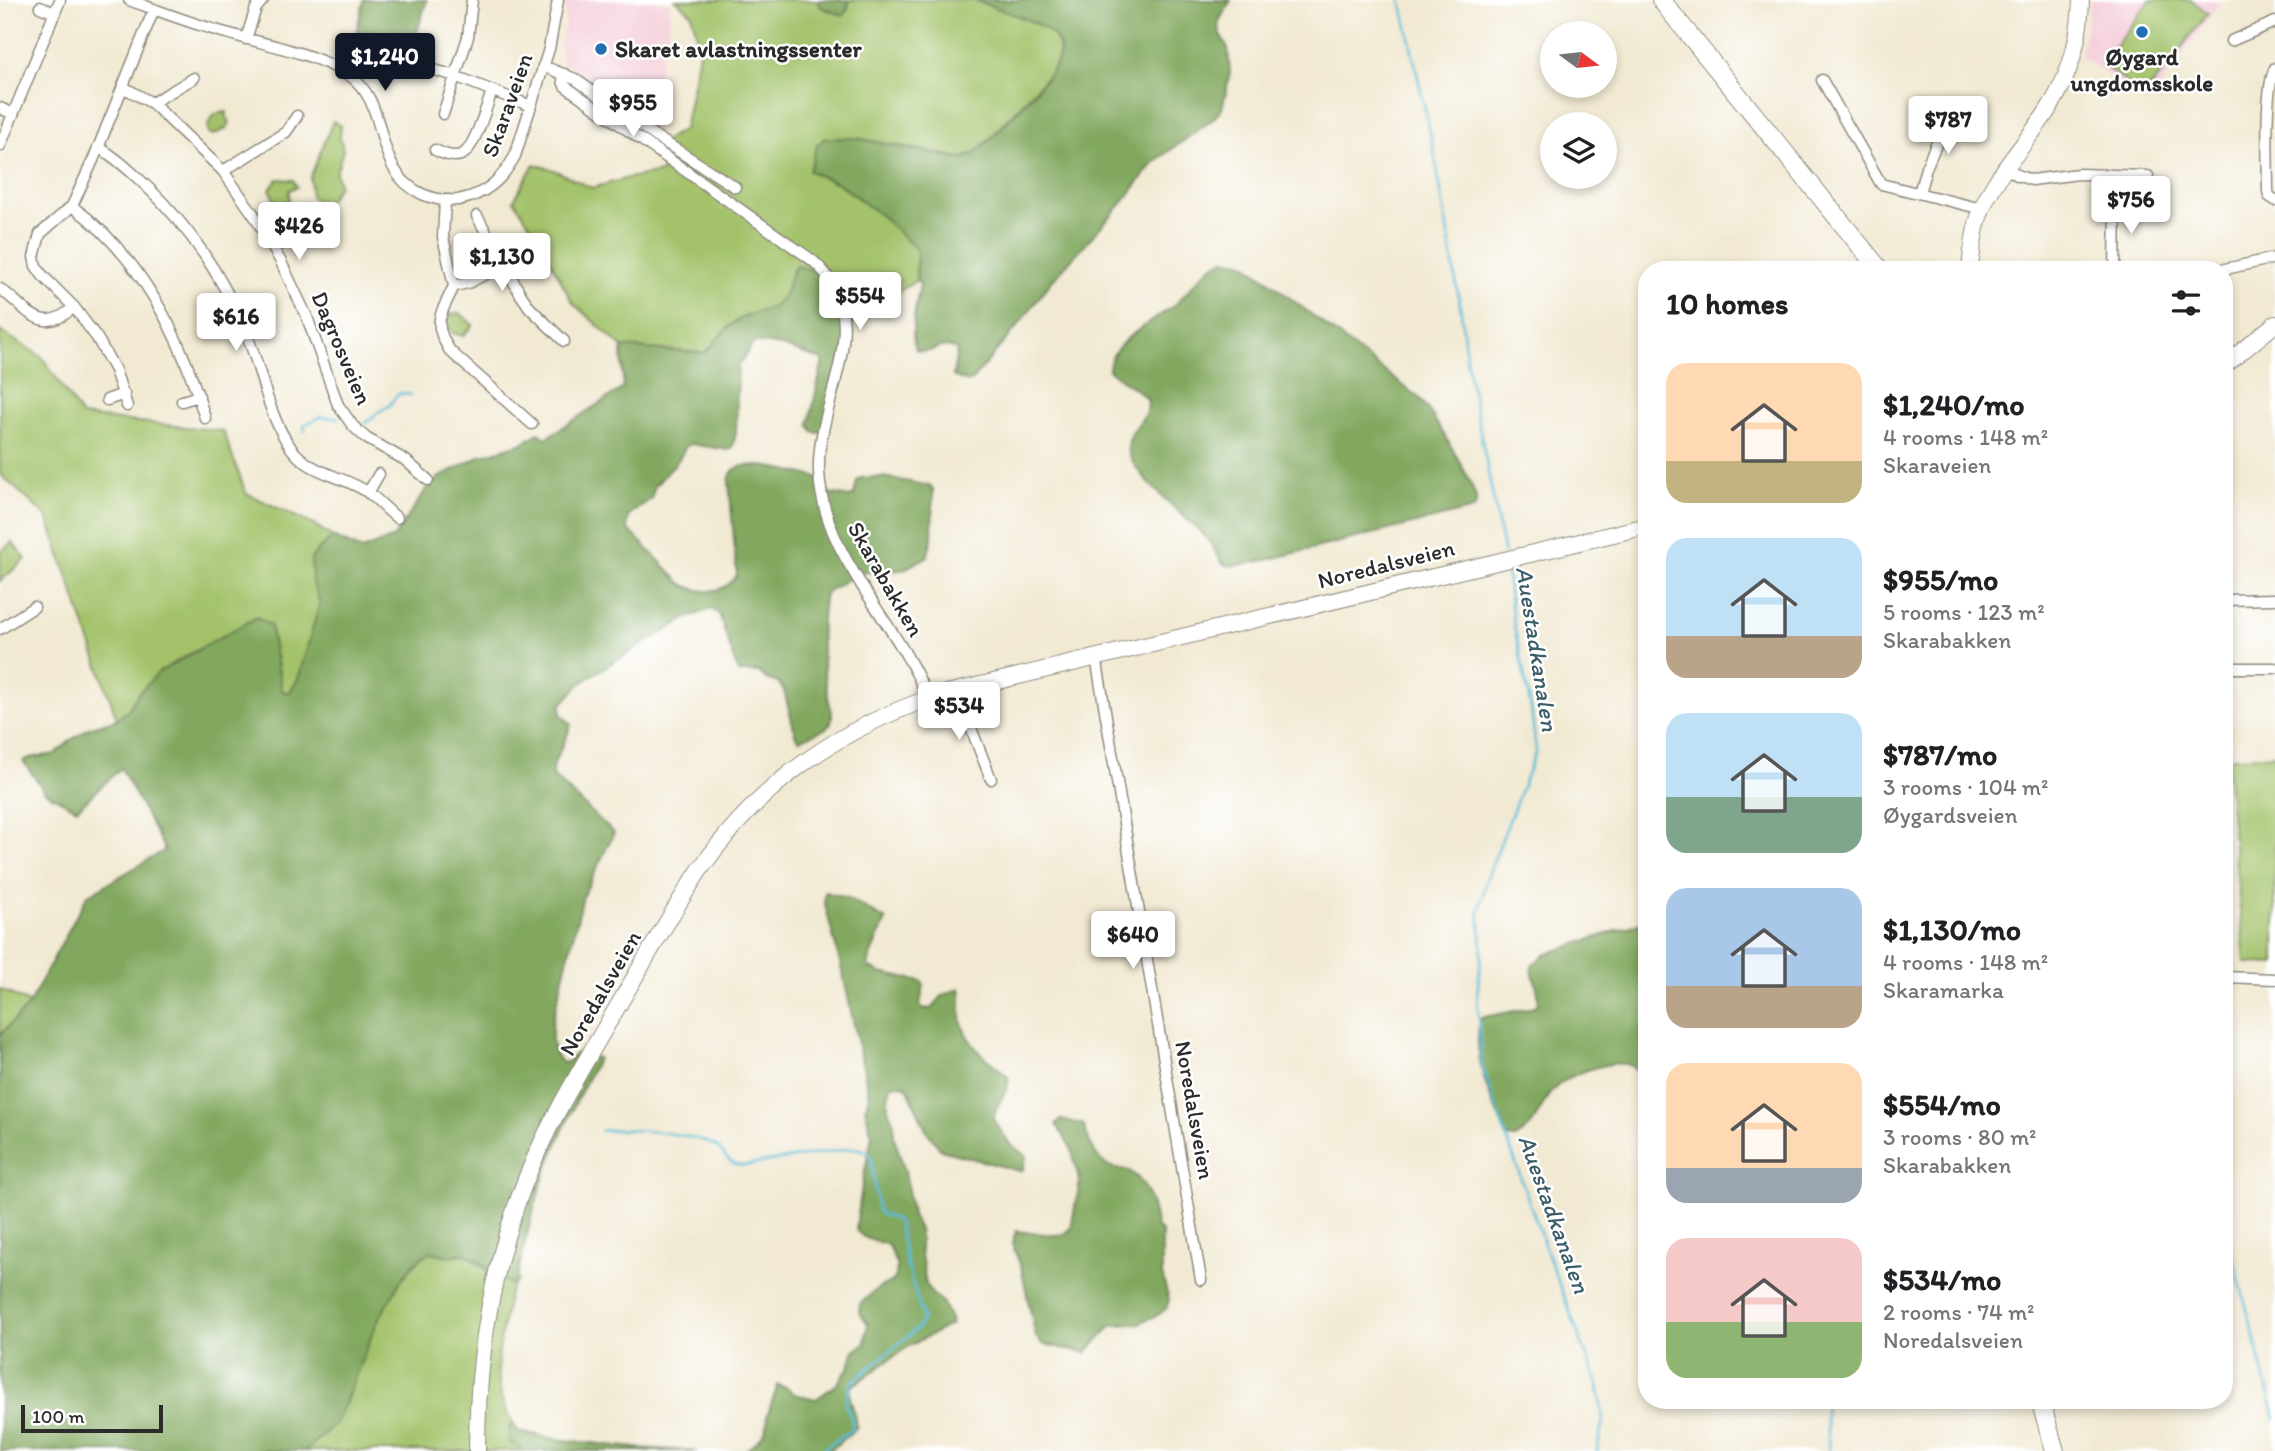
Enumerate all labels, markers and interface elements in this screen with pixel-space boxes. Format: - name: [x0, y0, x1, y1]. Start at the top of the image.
- north arrow: [1540, 21, 1617, 98]
- map controls: [1540, 21, 1617, 189]
- marker: Øygard ungdomsskole: [2134, 24, 2150, 40]
- pin: $1,240: [328, 34, 442, 93]
- place label: Skaret avlastningssenter: [615, 35, 863, 63]
- marker: Skaret avlastningssenter: [593, 41, 609, 57]
- text: $1,240: [351, 42, 419, 70]
- place label: Øygard ungdomsskole: [2070, 43, 2213, 97]
- street label: Skaraveien: [475, 49, 539, 161]
- pin: $955: [592, 80, 674, 139]
- text: $955: [609, 88, 657, 116]
- pin: $787: [1907, 96, 1989, 156]
- text: $787: [1924, 105, 1972, 133]
- button: layers: [1540, 112, 1617, 189]
- pin: $756: [2090, 176, 2172, 236]
- text: $756: [2107, 185, 2155, 213]
- pin: $426: [258, 202, 340, 262]
- text: $426: [274, 211, 324, 239]
- pin: $1,130: [445, 233, 559, 293]
- text: $1,130: [469, 242, 535, 270]
- pin: $554: [819, 272, 901, 332]
- text: $554: [835, 281, 885, 309]
- icon: filters: [2167, 284, 2205, 322]
- text: 10 homes: [1666, 285, 1789, 322]
- street label: Dagrosveien: [306, 287, 378, 409]
- pin: $616: [195, 294, 277, 353]
- text: $616: [213, 302, 259, 330]
- text: $1,240/mo: [1883, 386, 2025, 423]
- icon: home: [1722, 391, 1806, 475]
- text: 4 rooms · 148 m²: [1883, 423, 2048, 451]
- text: Skaraveien: [1883, 451, 1991, 479]
- street label: Skarabakken: [842, 516, 930, 642]
- street label: Noredalsveien: [1315, 533, 1457, 595]
- text: $955/mo: [1883, 561, 1998, 598]
- water label: Auestadkanalen: [1510, 564, 1565, 734]
- icon: home: [1722, 566, 1806, 650]
- text: 5 rooms · 123 m²: [1883, 598, 2045, 626]
- text: Skarabakken: [1883, 626, 2011, 654]
- pin: $534: [918, 682, 1000, 742]
- text: $534: [934, 691, 984, 719]
- text: $787/mo: [1883, 736, 1997, 773]
- icon: home: [1722, 741, 1806, 825]
- text: 3 rooms · 104 m²: [1883, 773, 2048, 801]
- text: Øygardsveien: [1883, 801, 2018, 829]
- text: $1,130/mo: [1883, 911, 2021, 948]
- pin: $640: [1092, 912, 1174, 971]
- icon: home: [1722, 916, 1806, 1000]
- text: $640: [1107, 920, 1159, 948]
- street label: Noredalsveien: [553, 925, 647, 1061]
- text: 4 rooms · 148 m²: [1883, 948, 2048, 976]
- text: Skaramarka: [1883, 976, 2004, 1004]
- street label: Noredalsveien: [1169, 1039, 1221, 1181]
- text: $554/mo: [1883, 1086, 2001, 1123]
- icon: home: [1722, 1091, 1806, 1175]
- text: 3 rooms · 80 m²: [1883, 1123, 2037, 1151]
- water label: Auestadkanalen: [1512, 1131, 1597, 1297]
- text: Skarabakken: [1883, 1151, 2011, 1179]
- text: $534/mo: [1883, 1261, 2001, 1298]
- icon: home: [1722, 1266, 1806, 1350]
- text: 2 rooms · 74 m²: [1883, 1298, 2035, 1326]
- text: Noredalsveien: [1883, 1326, 2023, 1354]
- scale bar: [21, 1402, 163, 1434]
- text: 100 m: [32, 1405, 84, 1428]

